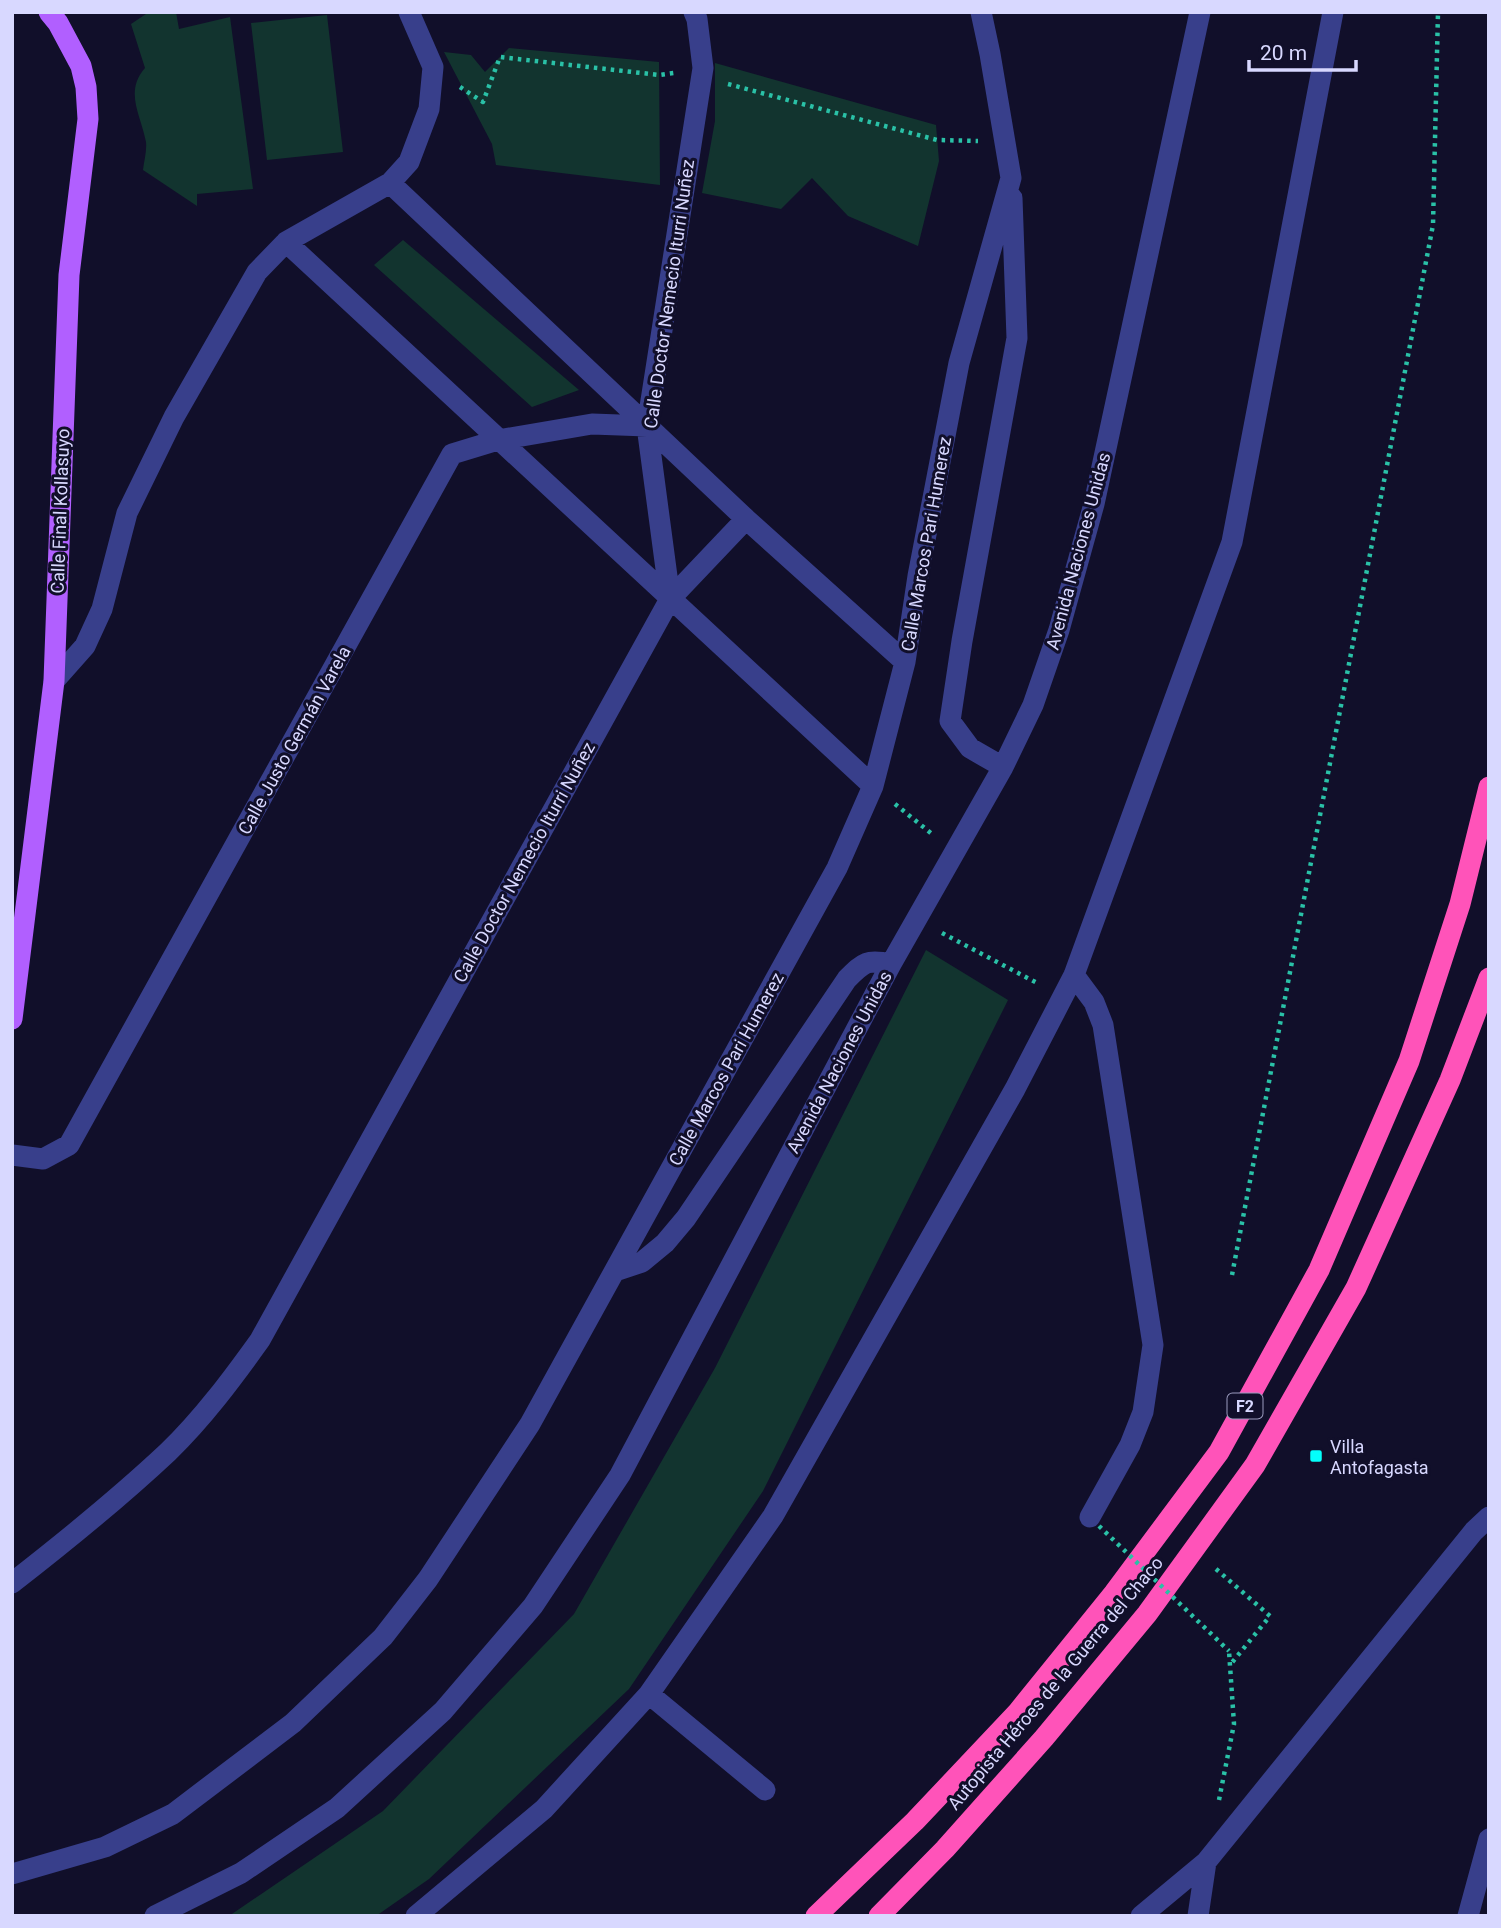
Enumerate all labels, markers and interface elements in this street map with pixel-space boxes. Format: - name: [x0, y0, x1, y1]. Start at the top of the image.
- scale bar: [1249, 28, 1356, 72]
- text: 20 m: [1260, 41, 1307, 65]
- street label: Calle Doctor Nemecio Iturri Nuñez: [640, 158, 698, 430]
- street label: Calle Final Kollasuyo: [47, 428, 73, 594]
- street label: Calle Marcos Pari Humerez: [897, 435, 955, 653]
- street label: Avenida Naciones Unidas: [1042, 450, 1114, 652]
- street label: Calle Justo Germán Varela: [233, 642, 355, 838]
- street label: Calle Doctor Nemecio Iturri Nuñez: [449, 738, 599, 986]
- street label: Avenida Naciones Unidas: [782, 967, 896, 1157]
- street label: Calle Marcos Pari Humerez: [664, 969, 788, 1169]
- road number: F2: [1228, 1394, 1262, 1418]
- place label: Villa Antofagasta: [1330, 1436, 1429, 1478]
- marker: Villa Antofagasta: [1308, 1448, 1324, 1464]
- street label: Autopista Héroes de la Guerra del Chaco: [943, 1552, 1167, 1814]

